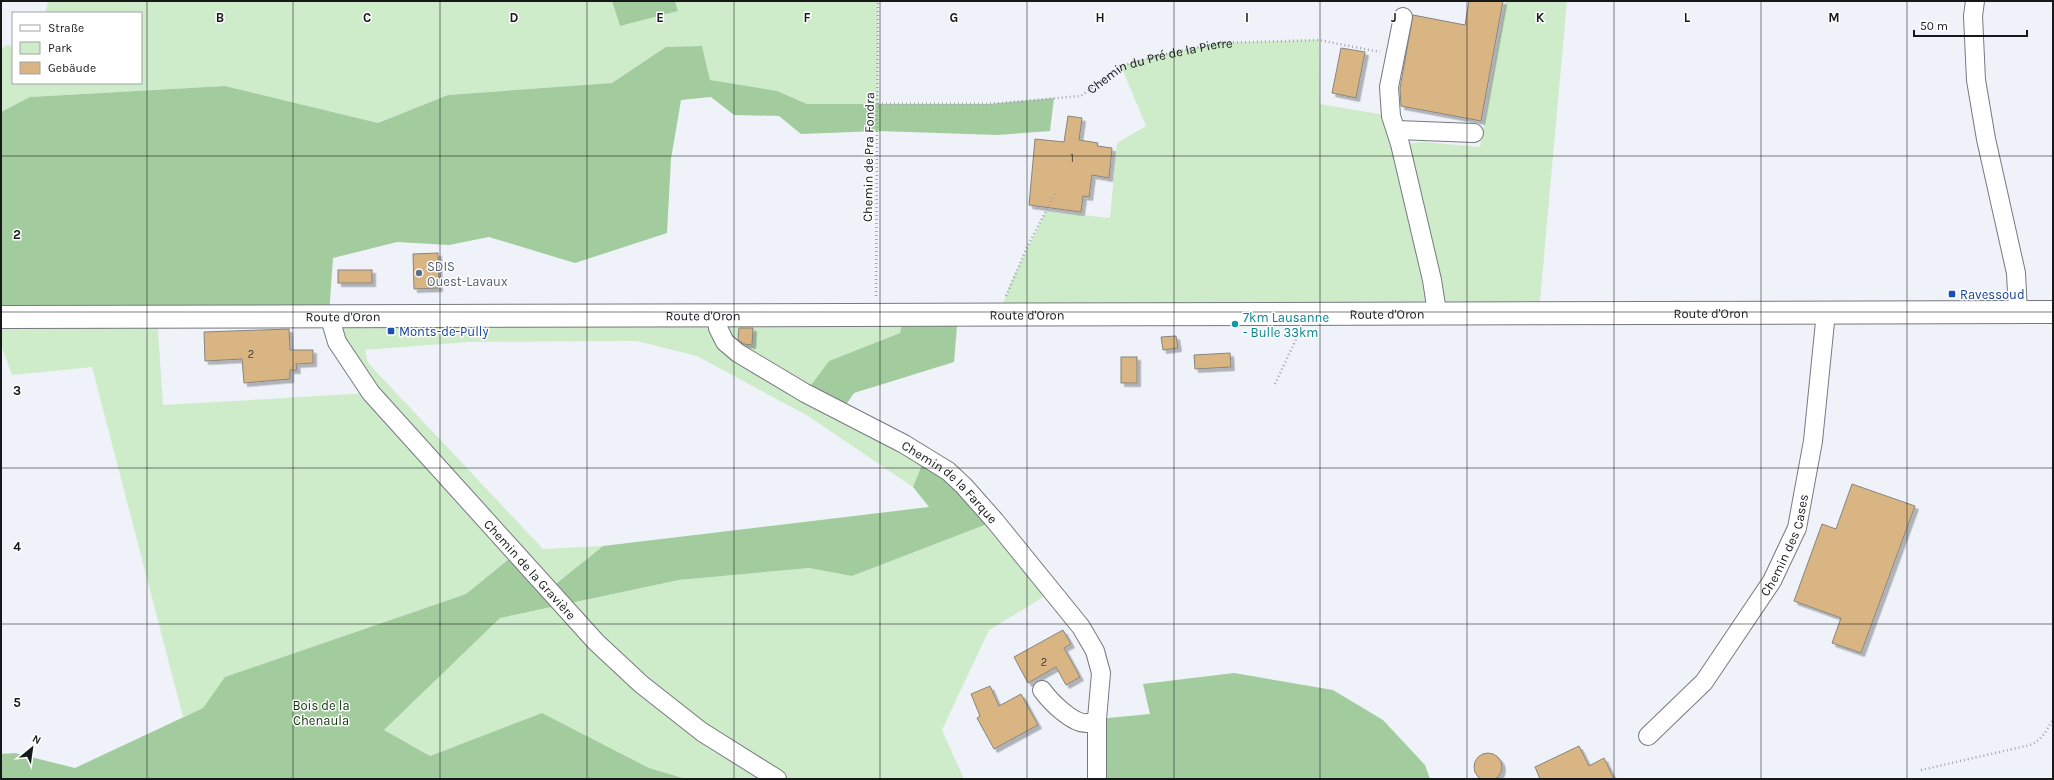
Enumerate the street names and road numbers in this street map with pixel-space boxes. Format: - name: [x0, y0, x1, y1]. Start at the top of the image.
- street label: Chemin du Pré de la Pierre: [1084, 36, 1233, 97]
- street label: Chemin de Pra Fondra: [860, 92, 877, 222]
- street label: Route d'Oron: [1673, 306, 1749, 321]
- street label: Route d'Oron: [989, 307, 1065, 323]
- street label: Route d'Oron: [1349, 307, 1425, 322]
- street label: Route d'Oron: [665, 308, 741, 323]
- street label: Route d'Oron: [305, 309, 381, 324]
- street label: Chemin de la Farque: [899, 438, 1001, 527]
- street label: Chemin des Cases: [1757, 493, 1811, 599]
- street label: Chemin de la Gravière: [481, 516, 579, 623]

